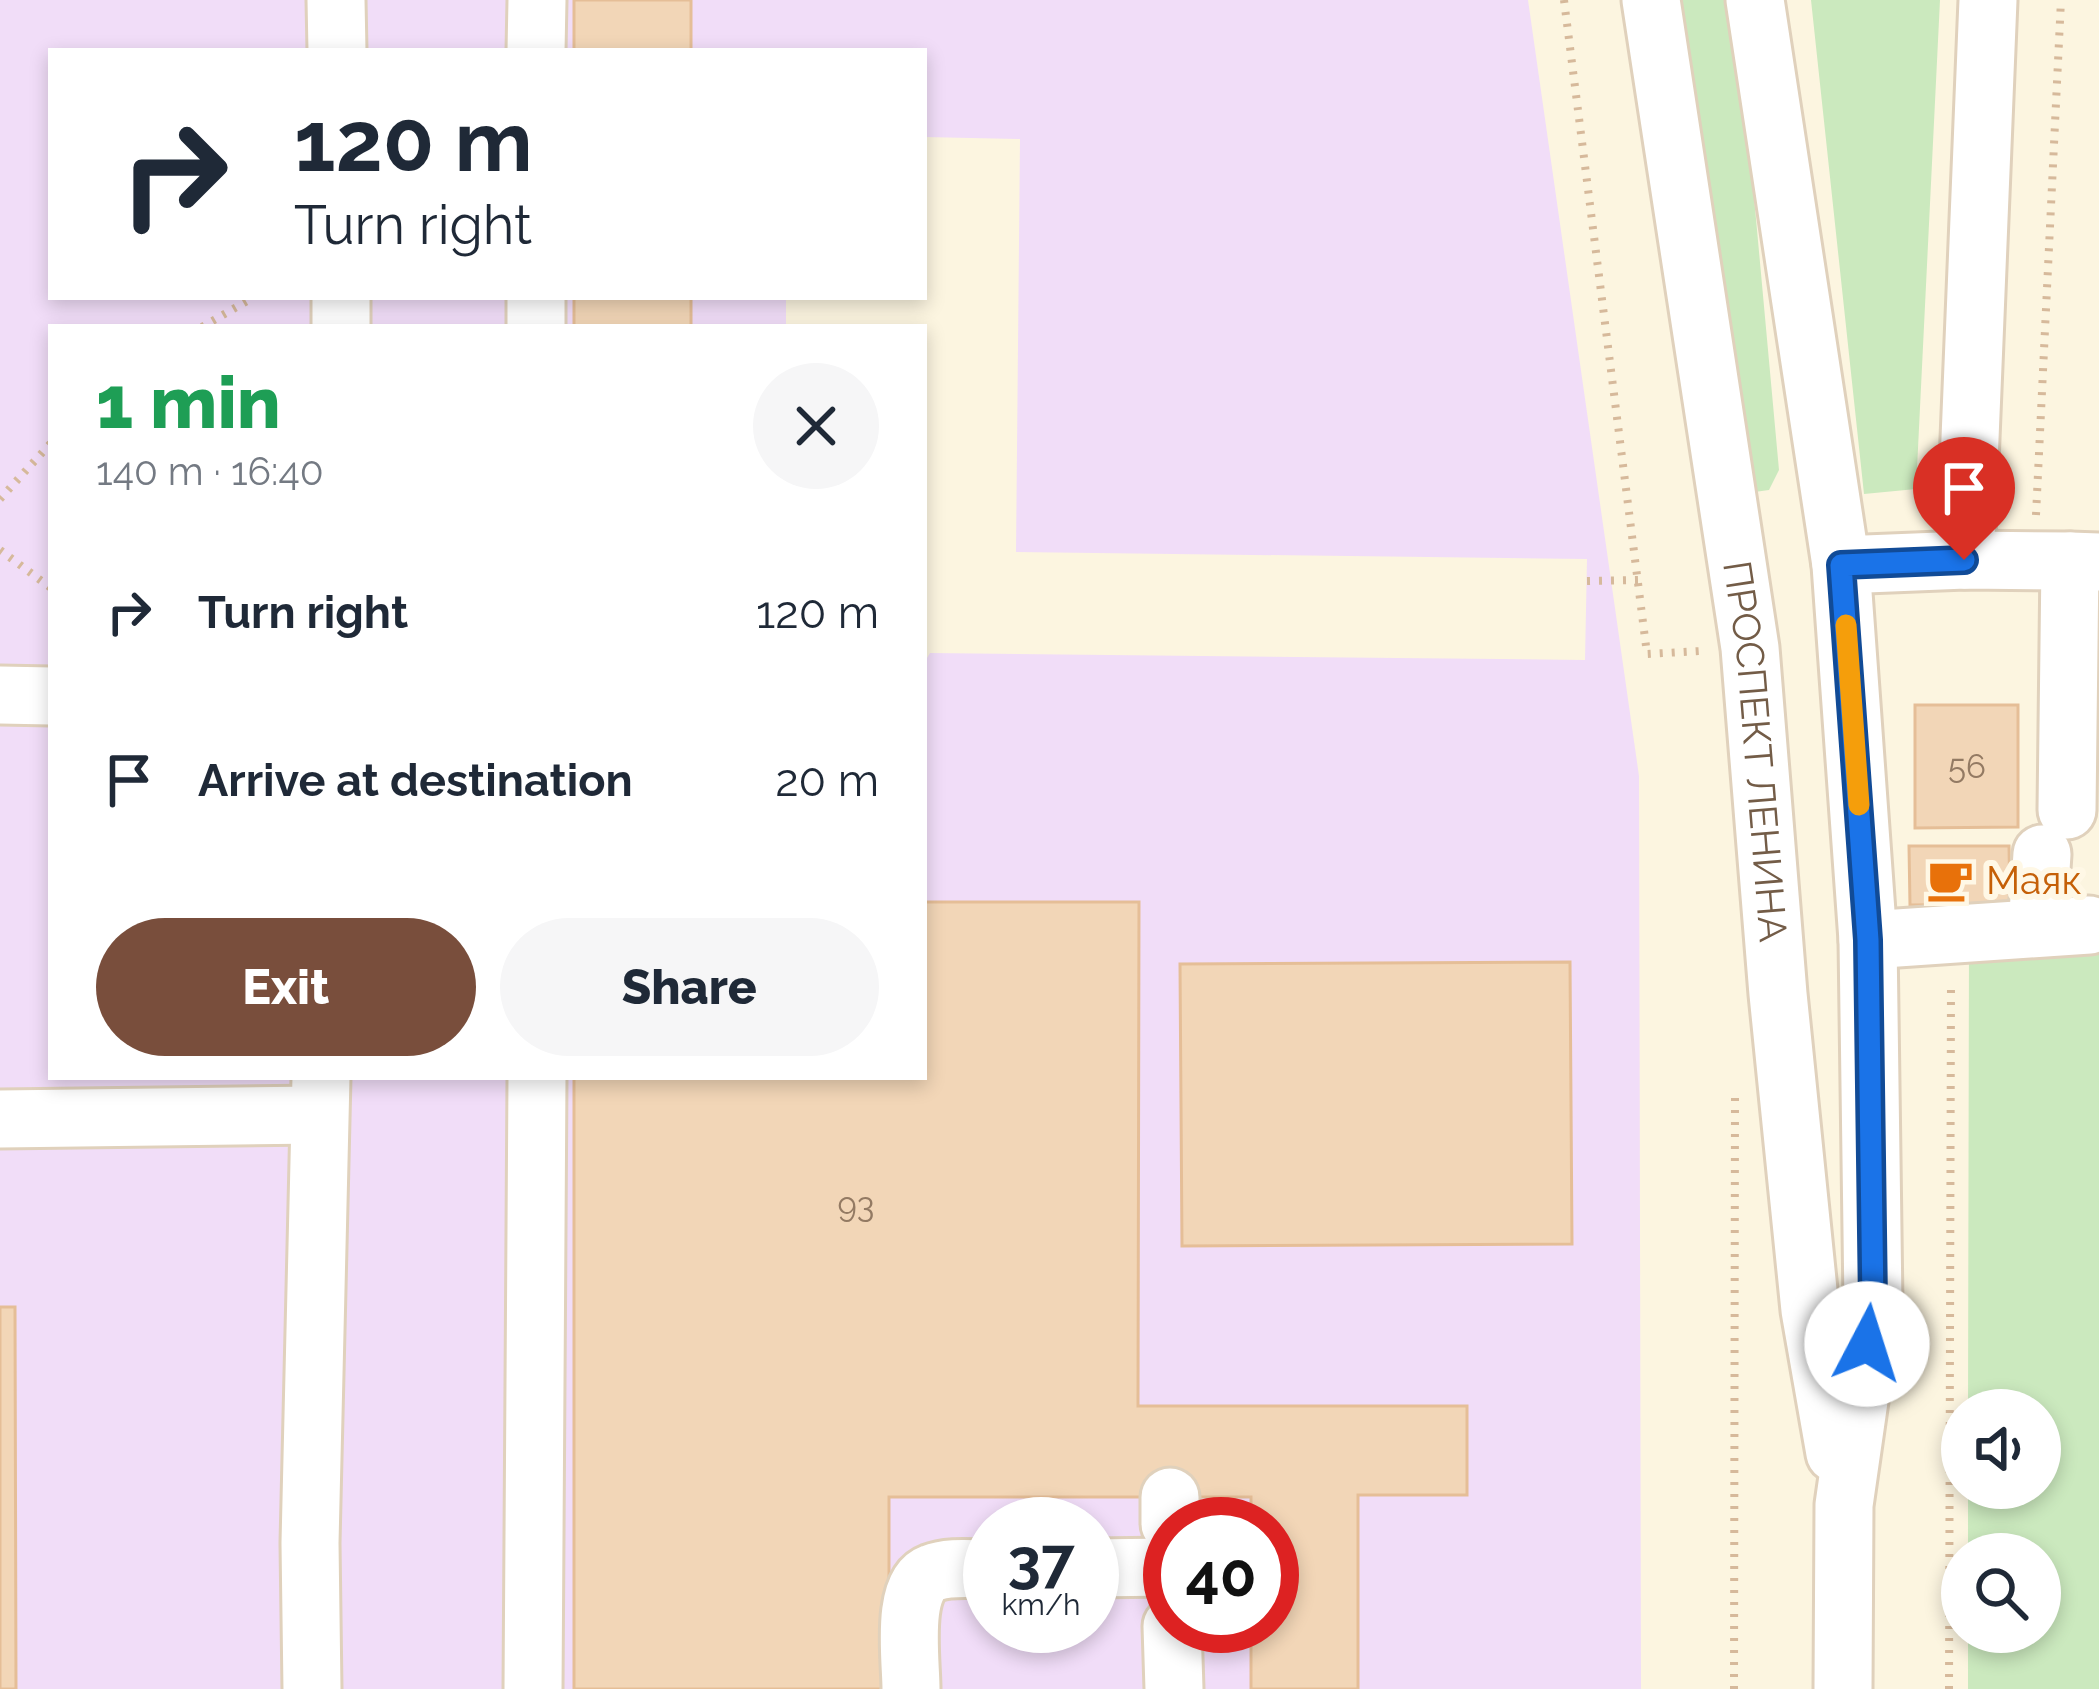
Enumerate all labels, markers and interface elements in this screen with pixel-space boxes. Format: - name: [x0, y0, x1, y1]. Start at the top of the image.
- text: 120 m: [294, 92, 533, 191]
- icon: right: [96, 96, 252, 252]
- text: Turn right: [294, 193, 532, 257]
- text: 1 min: [96, 360, 281, 445]
- button: close: [753, 363, 879, 489]
- pin: [1913, 437, 2015, 560]
- text: 140 m · 16:40: [96, 448, 324, 494]
- icon: arrive: [1931, 455, 1997, 521]
- street label: ПРОСПЕКТ ЛЕНИНА: [1714, 558, 1797, 944]
- icon: right: [96, 579, 162, 645]
- text: Turn right: [198, 586, 408, 639]
- text: 120 m: [756, 586, 879, 639]
- icon: arrive: [96, 747, 162, 813]
- house number: 56: [1948, 747, 1986, 786]
- text: Arrive at destination: [198, 754, 633, 807]
- text: 20 m: [775, 754, 879, 807]
- cafe icon: Маяк: [1925, 855, 1975, 905]
- place label: Маяк: [1986, 857, 2082, 903]
- button: Exit: [96, 918, 476, 1056]
- button: Share: [500, 918, 879, 1056]
- house number: 93: [838, 1186, 874, 1225]
- position arrow: [1804, 1281, 1930, 1407]
- map controls: [1941, 1389, 2061, 1653]
- button: sound: [1941, 1389, 2061, 1509]
- speed limit sign: 40: [1143, 1497, 1299, 1653]
- text: 37: [1007, 1525, 1075, 1595]
- button: search: [1941, 1533, 2061, 1653]
- text: km/h: [1001, 1587, 1081, 1622]

